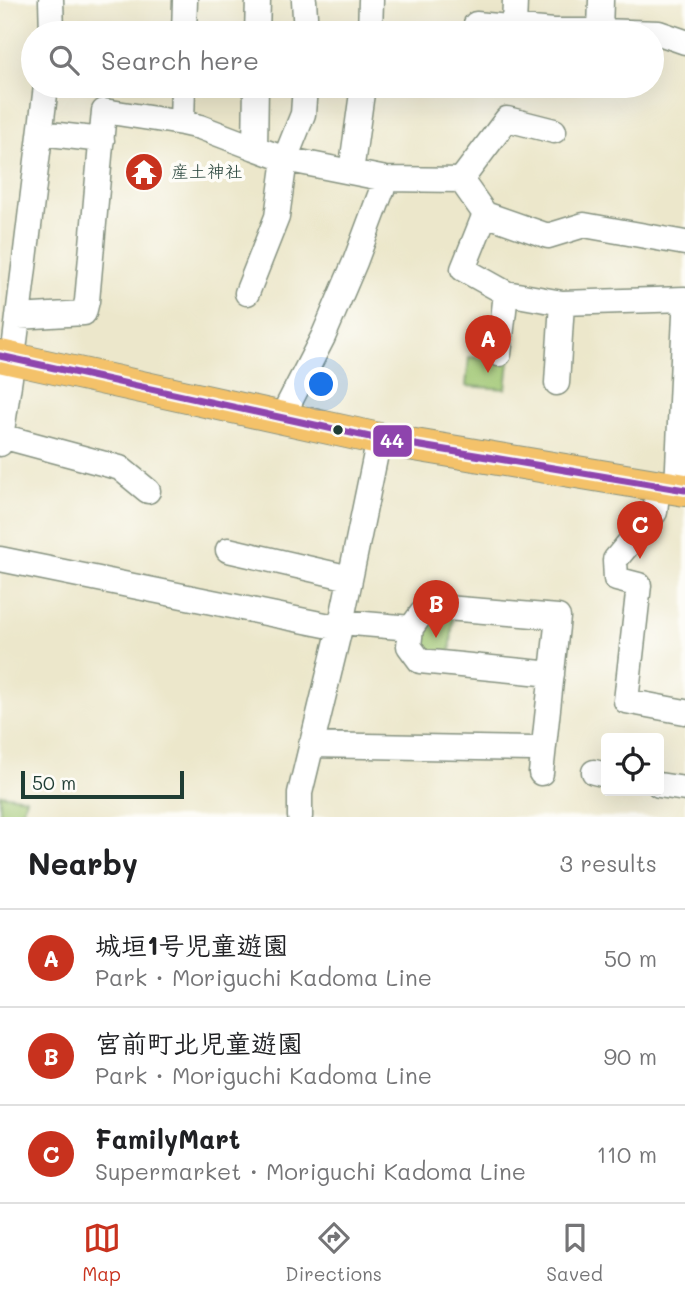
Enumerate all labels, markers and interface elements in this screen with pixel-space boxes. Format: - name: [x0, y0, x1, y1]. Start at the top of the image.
- search box: [21, 21, 664, 98]
- icon: search: [45, 41, 83, 79]
- text: Search here: [101, 43, 259, 77]
- temple icon: 産土神社: [123, 151, 165, 193]
- place label: 産土神社: [171, 159, 243, 183]
- pin: A: [465, 315, 511, 373]
- your location: [304, 367, 338, 401]
- unlabelled marker: [331, 423, 345, 437]
- line badge: 44: [372, 424, 413, 458]
- text: 44: [380, 428, 404, 453]
- pin: C: [617, 501, 663, 559]
- pin: B: [413, 580, 459, 638]
- map controls: [601, 733, 664, 796]
- button: locate: [601, 733, 664, 796]
- scale bar: [21, 768, 184, 800]
- text: 50 m: [32, 770, 76, 795]
- text: Nearby: [28, 843, 138, 883]
- text: 3 results: [560, 848, 657, 878]
- text: 城垣1号児童遊園: [95, 928, 289, 962]
- text: A: [43, 943, 59, 973]
- text: 50 m: [604, 943, 657, 973]
- text: Park · Moriguchi Kadoma Line: [95, 962, 432, 992]
- text: 宮前町北児童遊園: [95, 1026, 303, 1060]
- text: B: [43, 1041, 59, 1071]
- text: 90 m: [604, 1041, 657, 1071]
- text: Park · Moriguchi Kadoma Line: [95, 1060, 432, 1090]
- text: FamilyMart: [95, 1122, 240, 1156]
- text: C: [42, 1139, 60, 1169]
- text: 110 m: [597, 1139, 657, 1169]
- text: Supermarket · Moriguchi Kadoma Line: [95, 1156, 526, 1186]
- tab: Map: [82, 1219, 121, 1286]
- tab: Directions: [285, 1219, 382, 1286]
- tab: Saved: [546, 1219, 603, 1286]

